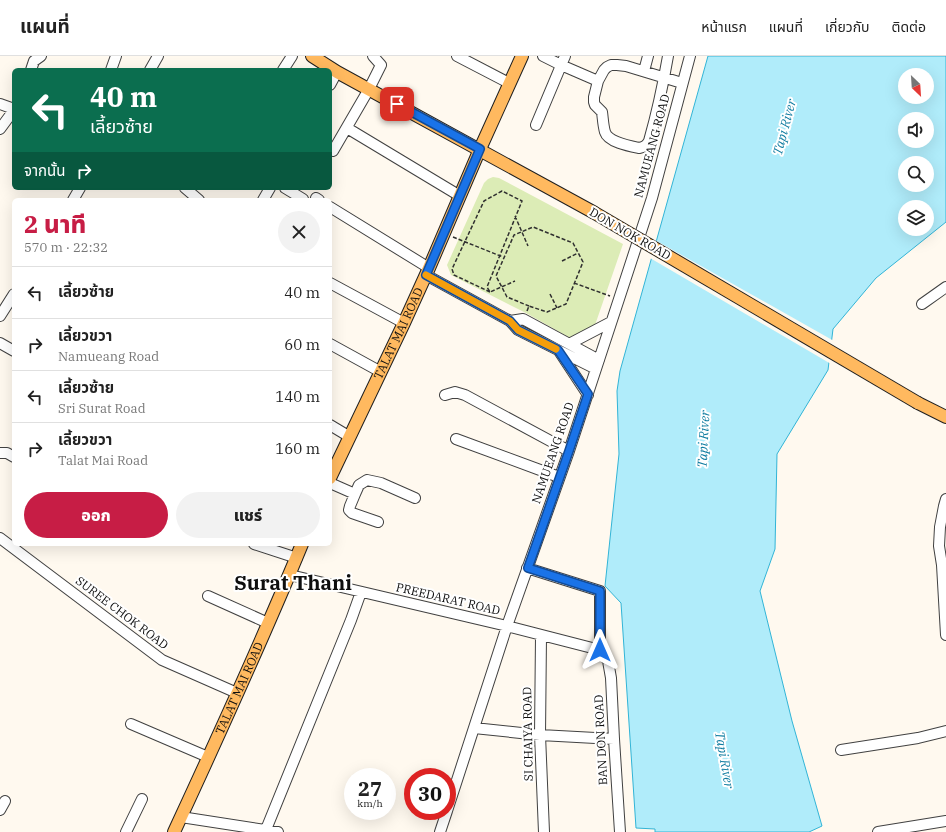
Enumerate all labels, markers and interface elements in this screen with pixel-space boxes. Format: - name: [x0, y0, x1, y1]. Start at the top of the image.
- text: แผนที่: [20, 14, 70, 38]
- text: หน้าแรก: [701, 18, 747, 36]
- text: แผนที่: [769, 18, 803, 36]
- text: เกี่ยวกับ: [825, 18, 870, 36]
- text: ติดต่อ: [892, 18, 926, 36]
- north arrow: [898, 68, 934, 104]
- map controls: [898, 68, 934, 236]
- text: 40 m: [90, 78, 157, 115]
- icon: left: [24, 84, 76, 136]
- pin: [380, 87, 414, 121]
- icon: arrive: [386, 93, 408, 115]
- street label: NAMUEANG ROAD: [631, 93, 673, 199]
- water label: Tapi River: [769, 97, 800, 157]
- button: sound: [898, 112, 934, 148]
- text: เลี้ยวซ้าย: [90, 115, 153, 138]
- button: search: [898, 156, 934, 192]
- icon: right: [73, 160, 95, 182]
- text: จากนั้น: [24, 161, 65, 180]
- button: layers: [898, 200, 934, 236]
- street label: DON NOK ROAD: [587, 204, 674, 263]
- text: 2 นาที: [24, 208, 86, 240]
- button: close: [278, 211, 320, 253]
- text: 570 m · 22:32: [24, 239, 108, 256]
- icon: left: [24, 282, 46, 304]
- text: เลี้ยวซ้าย: [58, 282, 114, 301]
- text: 40 m: [284, 283, 320, 302]
- street label: TALAT MAI ROAD: [370, 285, 426, 382]
- text: เลี้ยวขวา: [58, 326, 112, 345]
- icon: right: [24, 334, 46, 356]
- text: 60 m: [284, 335, 320, 354]
- text: Namueang Road: [58, 348, 159, 365]
- text: เลี้ยวซ้าย: [58, 378, 114, 397]
- icon: left: [24, 386, 46, 408]
- text: 140 m: [275, 387, 320, 406]
- text: Sri Surat Road: [58, 400, 146, 417]
- street label: NAMUEANG ROAD: [528, 400, 577, 506]
- water label: Tapi River: [694, 410, 714, 468]
- text: เลี้ยวขวา: [58, 430, 112, 449]
- icon: right: [24, 438, 46, 460]
- text: 160 m: [275, 439, 320, 458]
- text: Talat Mai Road: [58, 452, 148, 469]
- button: ออก: [24, 492, 168, 538]
- button: แชร์: [176, 492, 320, 538]
- district label: Surat Thani: [234, 569, 352, 596]
- street label: SUREE CHOK ROAD: [73, 573, 172, 652]
- street label: PREEDARAT ROAD: [394, 579, 502, 618]
- position arrow: [579, 629, 621, 671]
- street label: TALAT MAI ROAD: [212, 640, 266, 737]
- street label: SI CHAIYA ROAD: [519, 687, 536, 781]
- street label: BAN DON ROAD: [591, 694, 610, 786]
- water label: Tapi River: [711, 730, 738, 790]
- speed limit sign: 30: [404, 768, 456, 820]
- text: 27: [358, 775, 382, 802]
- text: km/h: [357, 797, 383, 810]

